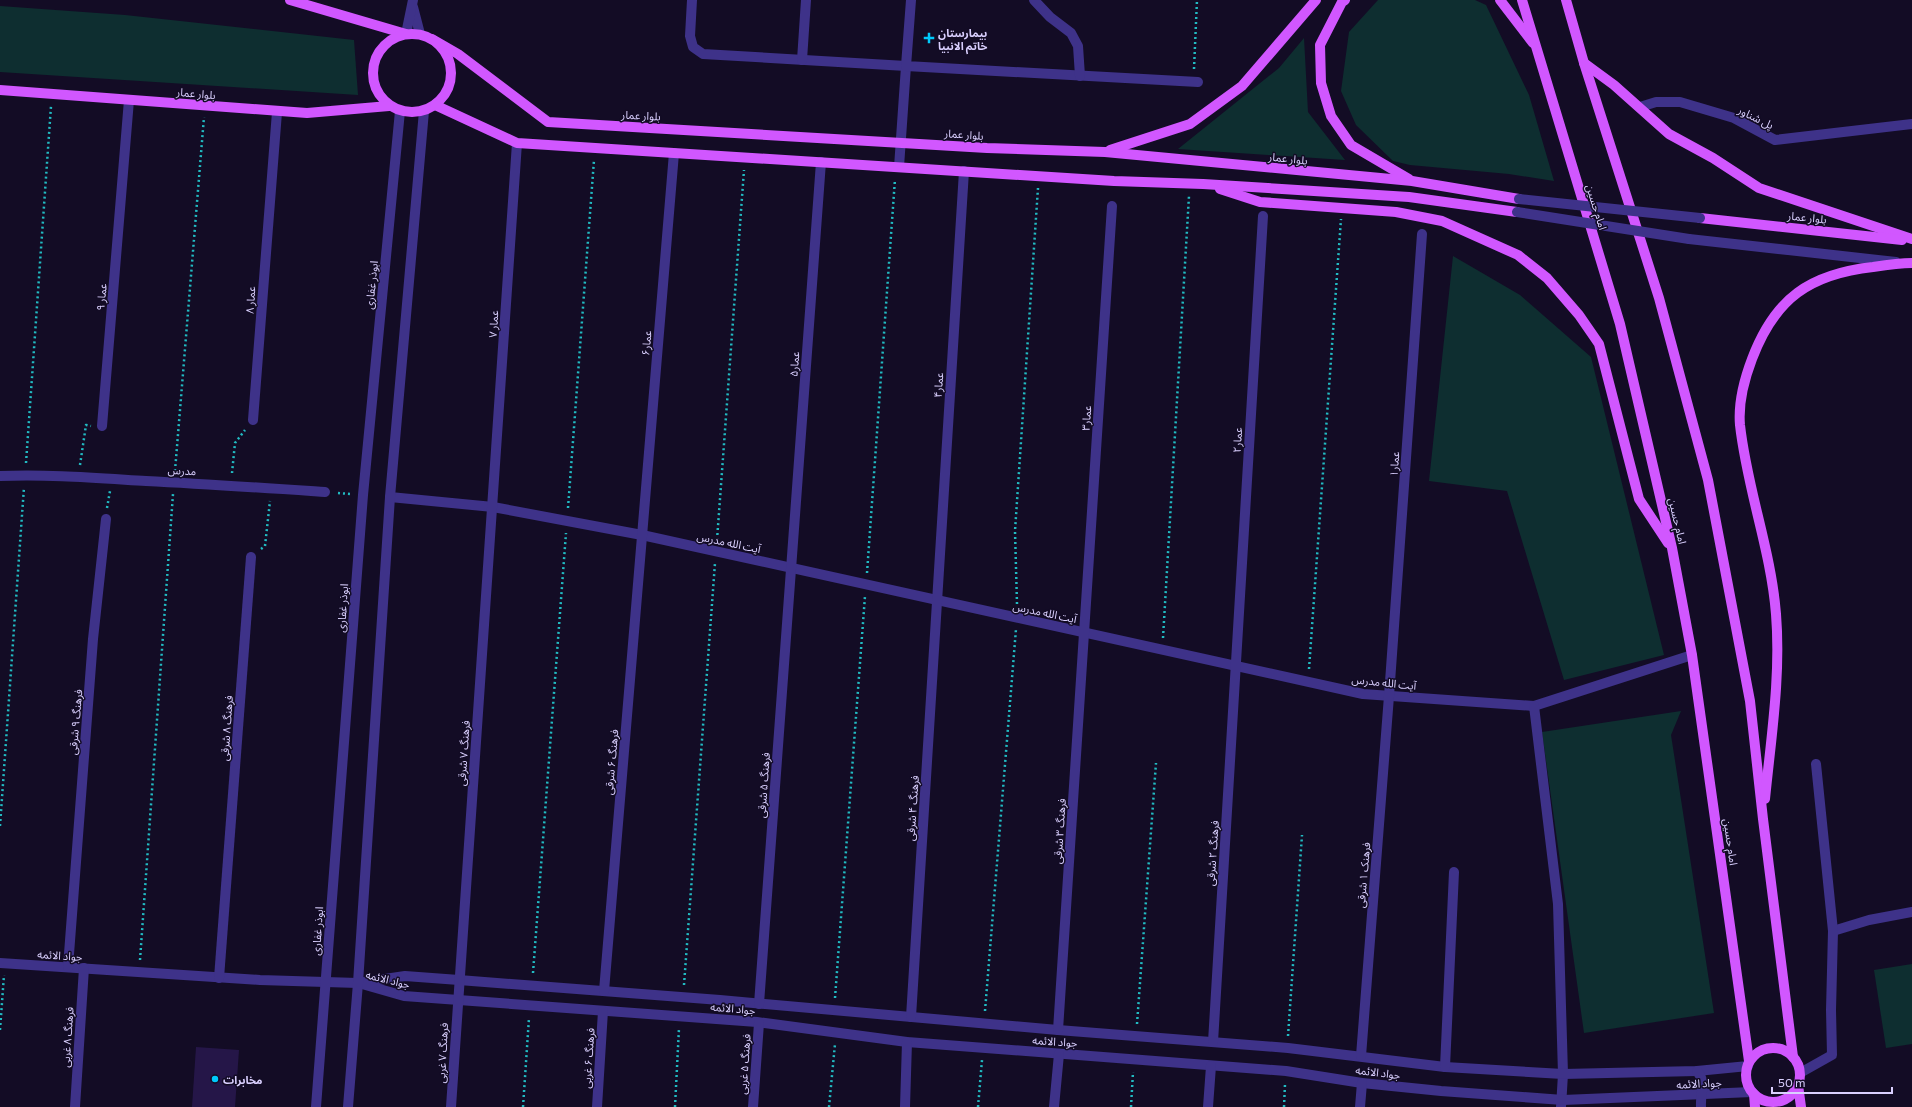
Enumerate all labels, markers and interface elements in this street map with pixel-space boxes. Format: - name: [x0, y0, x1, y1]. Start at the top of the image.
- place label: بیمارستان خاتم الانبیا: [938, 26, 987, 55]
- marker: بیمارستان خاتم الانبیا: [923, 32, 935, 44]
- street label: بلوار عمار: [175, 85, 216, 102]
- street label: پل شناور: [1734, 102, 1776, 133]
- street label: بلوار عمار: [620, 107, 661, 124]
- street label: بلوار عمار: [943, 126, 984, 143]
- street label: بلوار عمار: [1267, 149, 1308, 168]
- street label: امام حسین: [1582, 183, 1610, 232]
- street label: بلوار عمار: [1786, 208, 1827, 227]
- street label: ابوذر غفاری: [362, 260, 381, 310]
- street label: عمار ۹: [93, 282, 110, 311]
- street label: عمار ۸: [243, 285, 258, 314]
- street label: عمار ۷: [486, 309, 501, 338]
- street label: عمار۶: [638, 329, 655, 356]
- street label: عمار۵: [787, 350, 802, 377]
- street label: عمار۴: [931, 371, 946, 398]
- street label: عمار۳: [1079, 404, 1094, 431]
- street label: عمار۲: [1230, 427, 1245, 453]
- street label: عمار۱: [1387, 450, 1402, 477]
- street label: مدرس: [167, 463, 197, 478]
- street label: امام حسین: [1664, 497, 1690, 546]
- street label: آیت الله مدرس: [696, 529, 763, 556]
- street label: ابوذر غفاری: [334, 583, 351, 633]
- street label: آیت الله مدرس: [1012, 599, 1079, 626]
- street label: آیت الله مدرس: [1351, 672, 1418, 693]
- street label: فرهنگ ۹ شرقی: [66, 689, 85, 755]
- street label: فرهنگ ۸ شرقی: [217, 695, 236, 761]
- street label: فرهنگ ۷ شرقی: [454, 720, 473, 786]
- street label: فرهنگ ۶ شرقی: [602, 729, 621, 795]
- street label: فرهنگ ۵ شرقی: [754, 752, 773, 818]
- street label: فرهنگ ۴ شرقی: [903, 775, 922, 841]
- street label: فرهنگ ۳ شرقی: [1050, 798, 1069, 864]
- street label: امام حسین: [1719, 818, 1741, 866]
- street label: فرهنگ ۲ شرقی: [1203, 820, 1222, 886]
- street label: فرهنک ۱ شرقی: [1354, 842, 1373, 908]
- street label: ابوذر غفاری: [309, 906, 326, 956]
- street label: جواد الائمه: [37, 947, 84, 964]
- street label: جواد الائمه: [364, 967, 412, 992]
- street label: جواد الائمه: [710, 1000, 757, 1017]
- street label: فرهنگ ۸ غربی: [58, 1006, 77, 1068]
- street label: فرهنگ ۷ غربی: [434, 1022, 451, 1084]
- street label: فرهنگ ۶ غربی: [579, 1027, 598, 1089]
- street label: فرهنگ ۵ غربی: [735, 1033, 754, 1095]
- street label: جواد الائمه: [1032, 1033, 1079, 1050]
- street label: جواد الائمه: [1355, 1063, 1402, 1082]
- scale bar: [1772, 1069, 1892, 1095]
- place label: مخابرات: [223, 1073, 263, 1087]
- marker: مخابرات: [210, 1074, 220, 1084]
- street label: جواد الائمه: [1676, 1075, 1723, 1092]
- text: 50 m: [1778, 1075, 1806, 1089]

